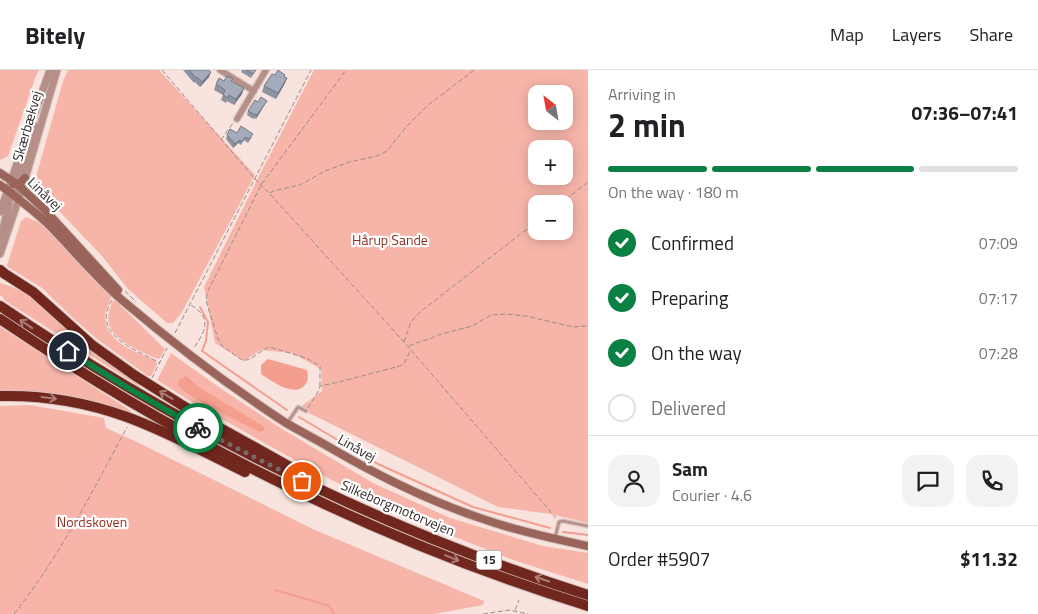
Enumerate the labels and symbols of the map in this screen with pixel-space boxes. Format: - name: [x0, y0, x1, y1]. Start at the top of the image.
- north arrow: [528, 85, 572, 130]
- street label: Skærbækvej: [6, 88, 47, 164]
- street label: Linåvej: [23, 172, 67, 215]
- park label: Hårup Sande: [352, 229, 428, 250]
- one-way arrow: [19, 319, 33, 329]
- pin: [47, 330, 89, 372]
- one-way arrow: [160, 390, 174, 400]
- one-way arrow: [40, 393, 56, 403]
- courier: [173, 403, 223, 453]
- street label: Linåvej: [334, 428, 380, 467]
- pin: [281, 460, 323, 502]
- street label: Silkeborgmotorvejen: [338, 474, 458, 541]
- park label: Nordskoven: [57, 511, 127, 532]
- road number: 15: [476, 550, 502, 570]
- one-way arrow: [444, 554, 459, 563]
- one-way arrow: [534, 574, 550, 583]

